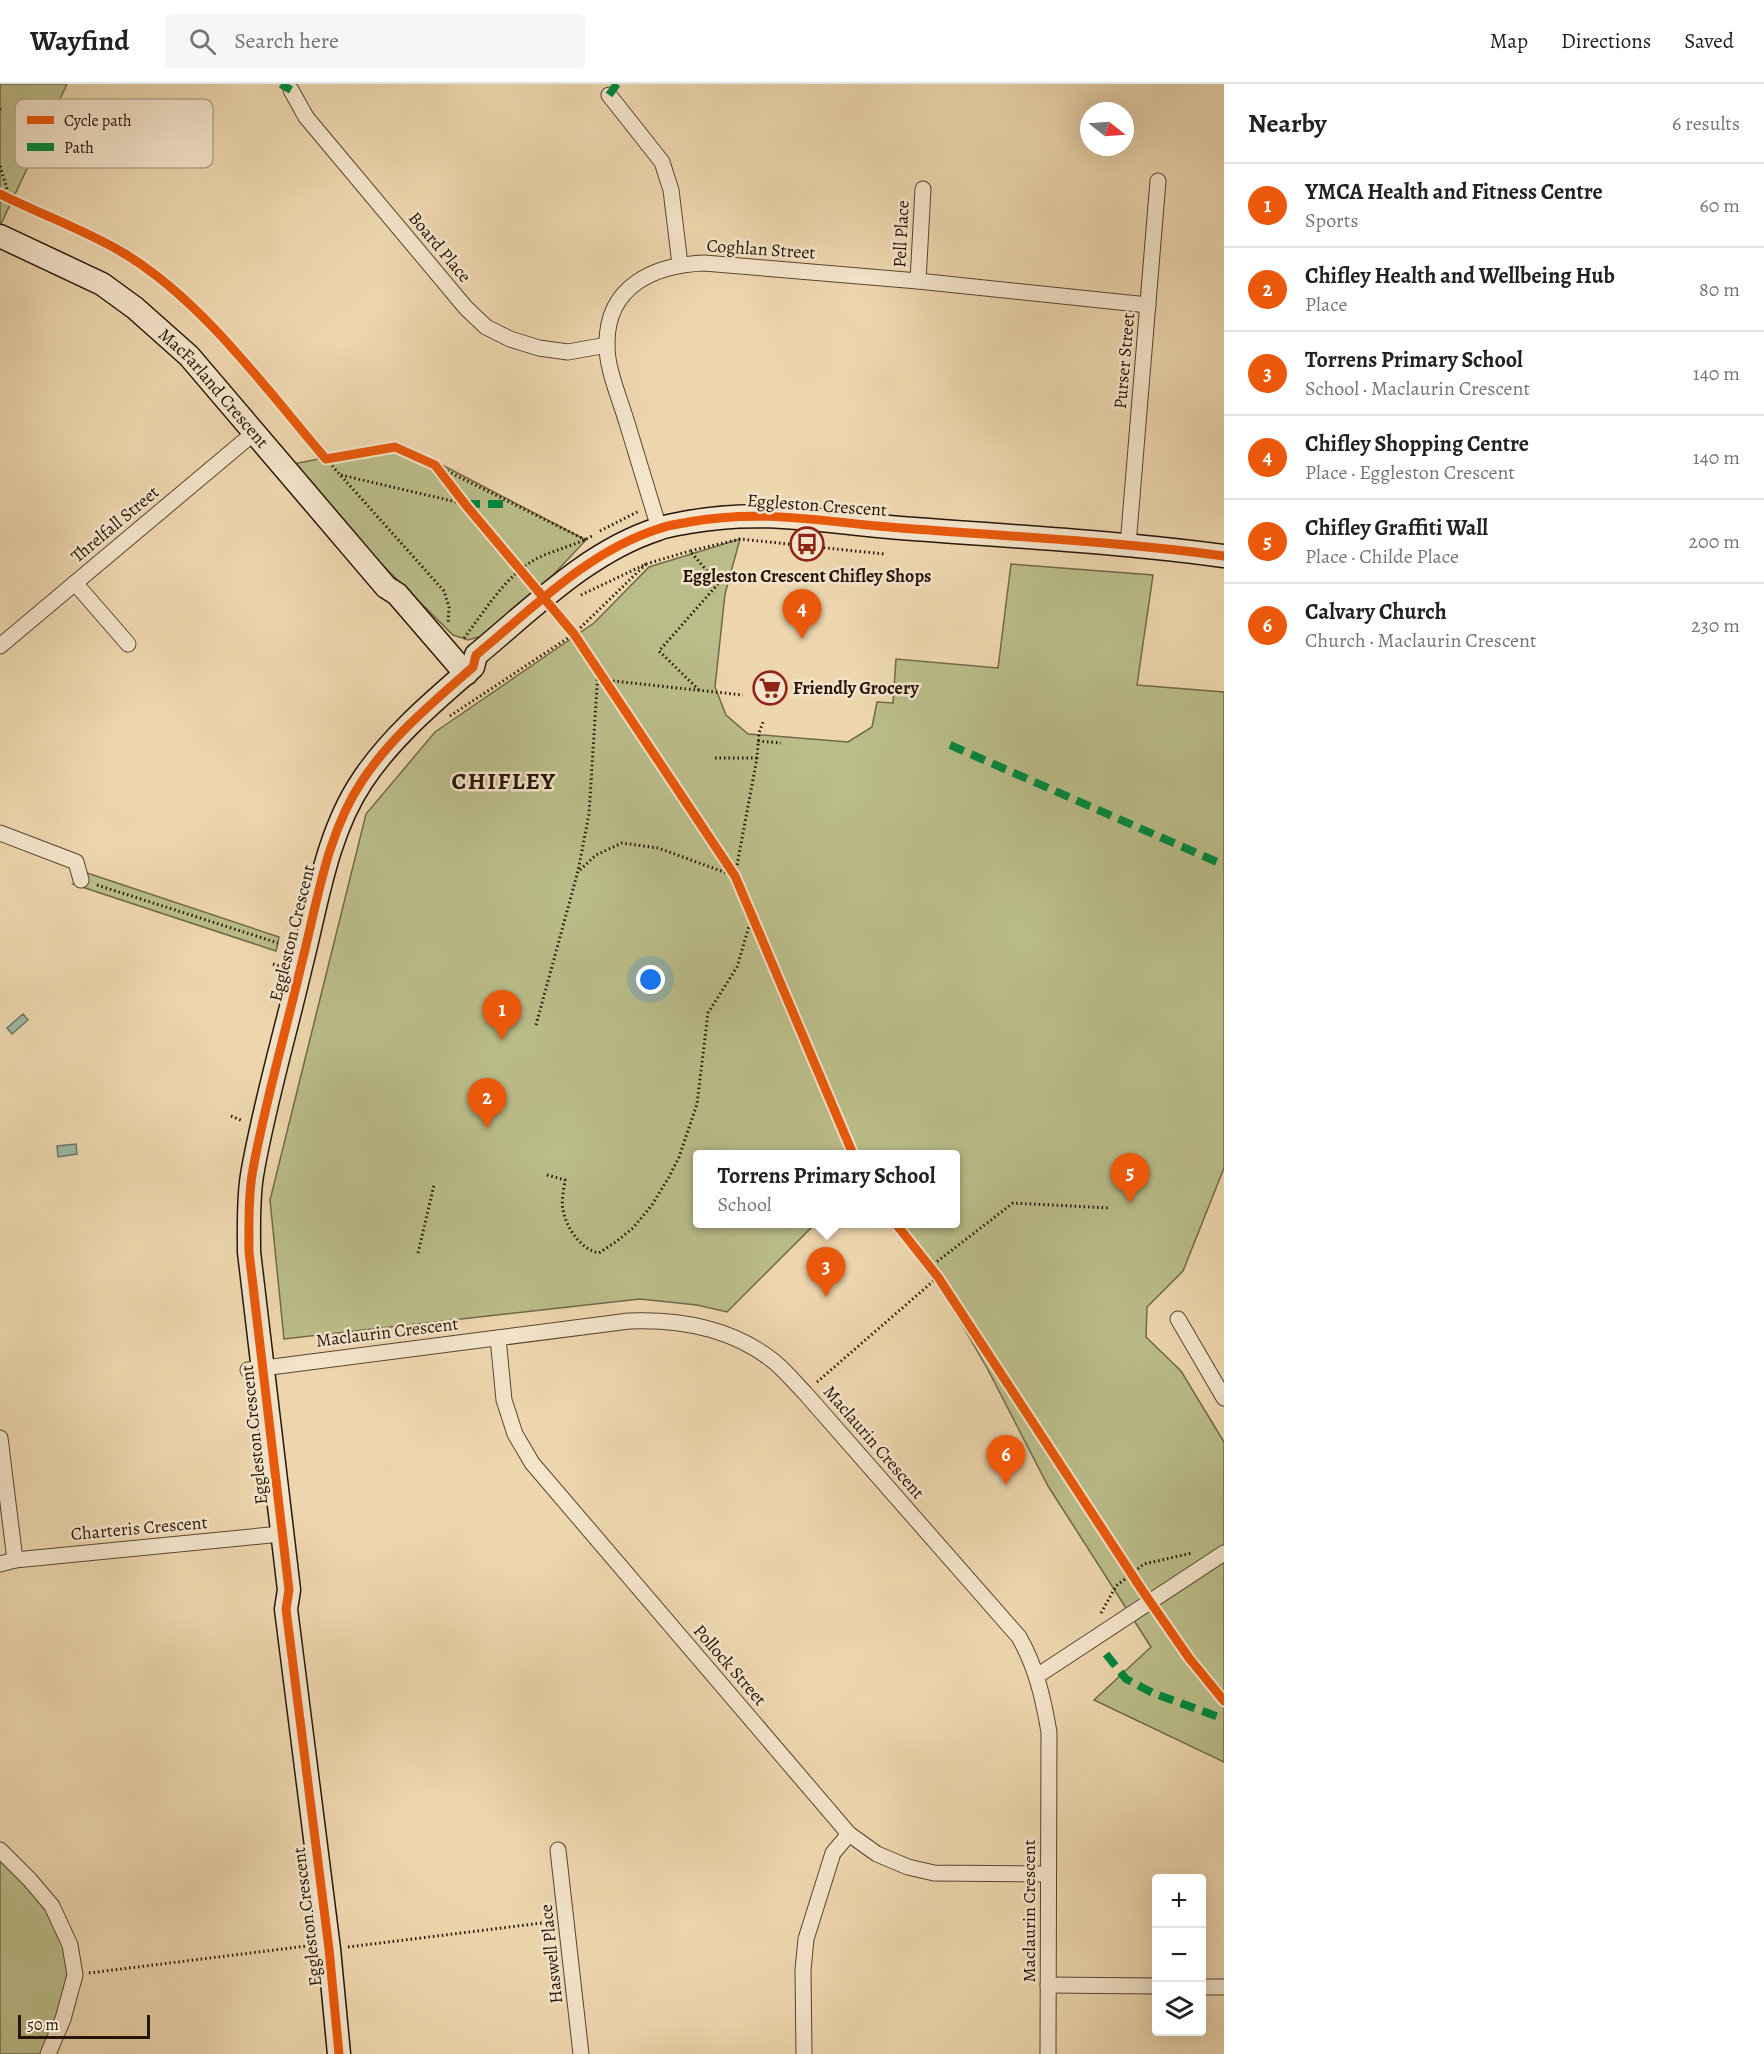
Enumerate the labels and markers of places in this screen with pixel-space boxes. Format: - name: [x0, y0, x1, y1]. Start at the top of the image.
- bus stop icon: Eggleston Crescent Chifley Shops: [789, 526, 825, 562]
- place label: Eggleston Crescent Chifley Shops: [683, 564, 931, 588]
- pin: 4: [782, 590, 822, 639]
- supermarket icon: Friendly Grocery: [752, 670, 788, 706]
- place label: Friendly Grocery: [793, 676, 920, 700]
- pin: 1: [482, 990, 522, 1040]
- pin: 2: [468, 1078, 506, 1128]
- pin: 5: [1110, 1154, 1150, 1203]
- pin: 3: [806, 1248, 846, 1297]
- pin: 6: [986, 1436, 1026, 1485]

